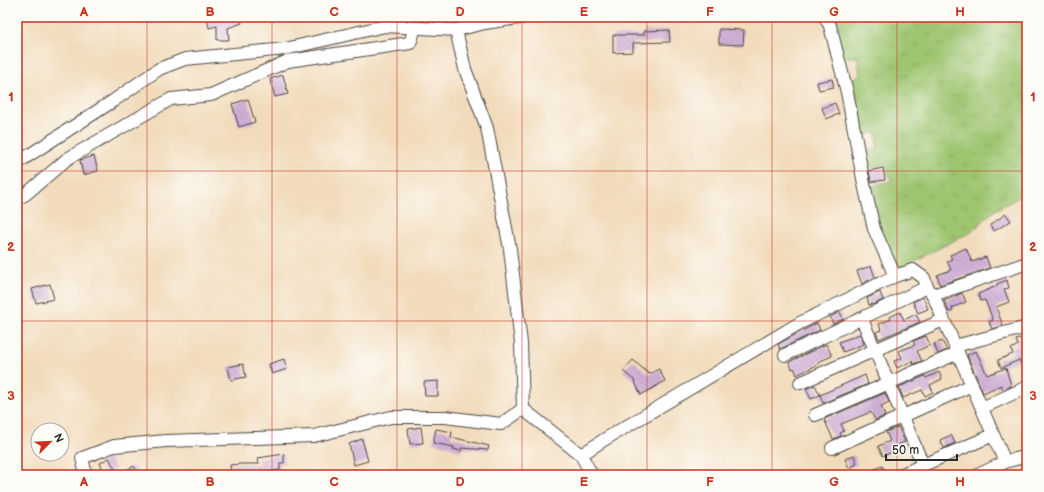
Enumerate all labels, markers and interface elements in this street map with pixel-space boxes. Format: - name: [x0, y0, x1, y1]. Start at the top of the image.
- text: A: [79, 4, 88, 20]
- text: B: [205, 4, 215, 20]
- text: C: [329, 4, 339, 20]
- text: D: [455, 4, 465, 20]
- text: E: [580, 4, 589, 20]
- text: F: [706, 4, 714, 20]
- text: G: [829, 4, 839, 20]
- text: H: [955, 4, 965, 20]
- text: 1: [8, 89, 14, 105]
- text: 1: [1030, 89, 1036, 105]
- text: 2: [7, 239, 15, 255]
- text: 2: [1029, 239, 1037, 255]
- text: 3: [7, 388, 15, 404]
- text: 3: [1029, 388, 1037, 404]
- north arrow: [30, 422, 70, 462]
- text: N: [51, 432, 66, 445]
- scale bar: [886, 436, 957, 462]
- text: 50 m: [892, 443, 919, 458]
- text: A: [79, 474, 88, 490]
- text: B: [205, 474, 215, 490]
- text: C: [329, 474, 339, 490]
- text: D: [455, 474, 465, 490]
- text: E: [580, 474, 589, 490]
- text: F: [706, 474, 714, 490]
- text: G: [829, 474, 839, 490]
- text: H: [955, 474, 965, 490]

